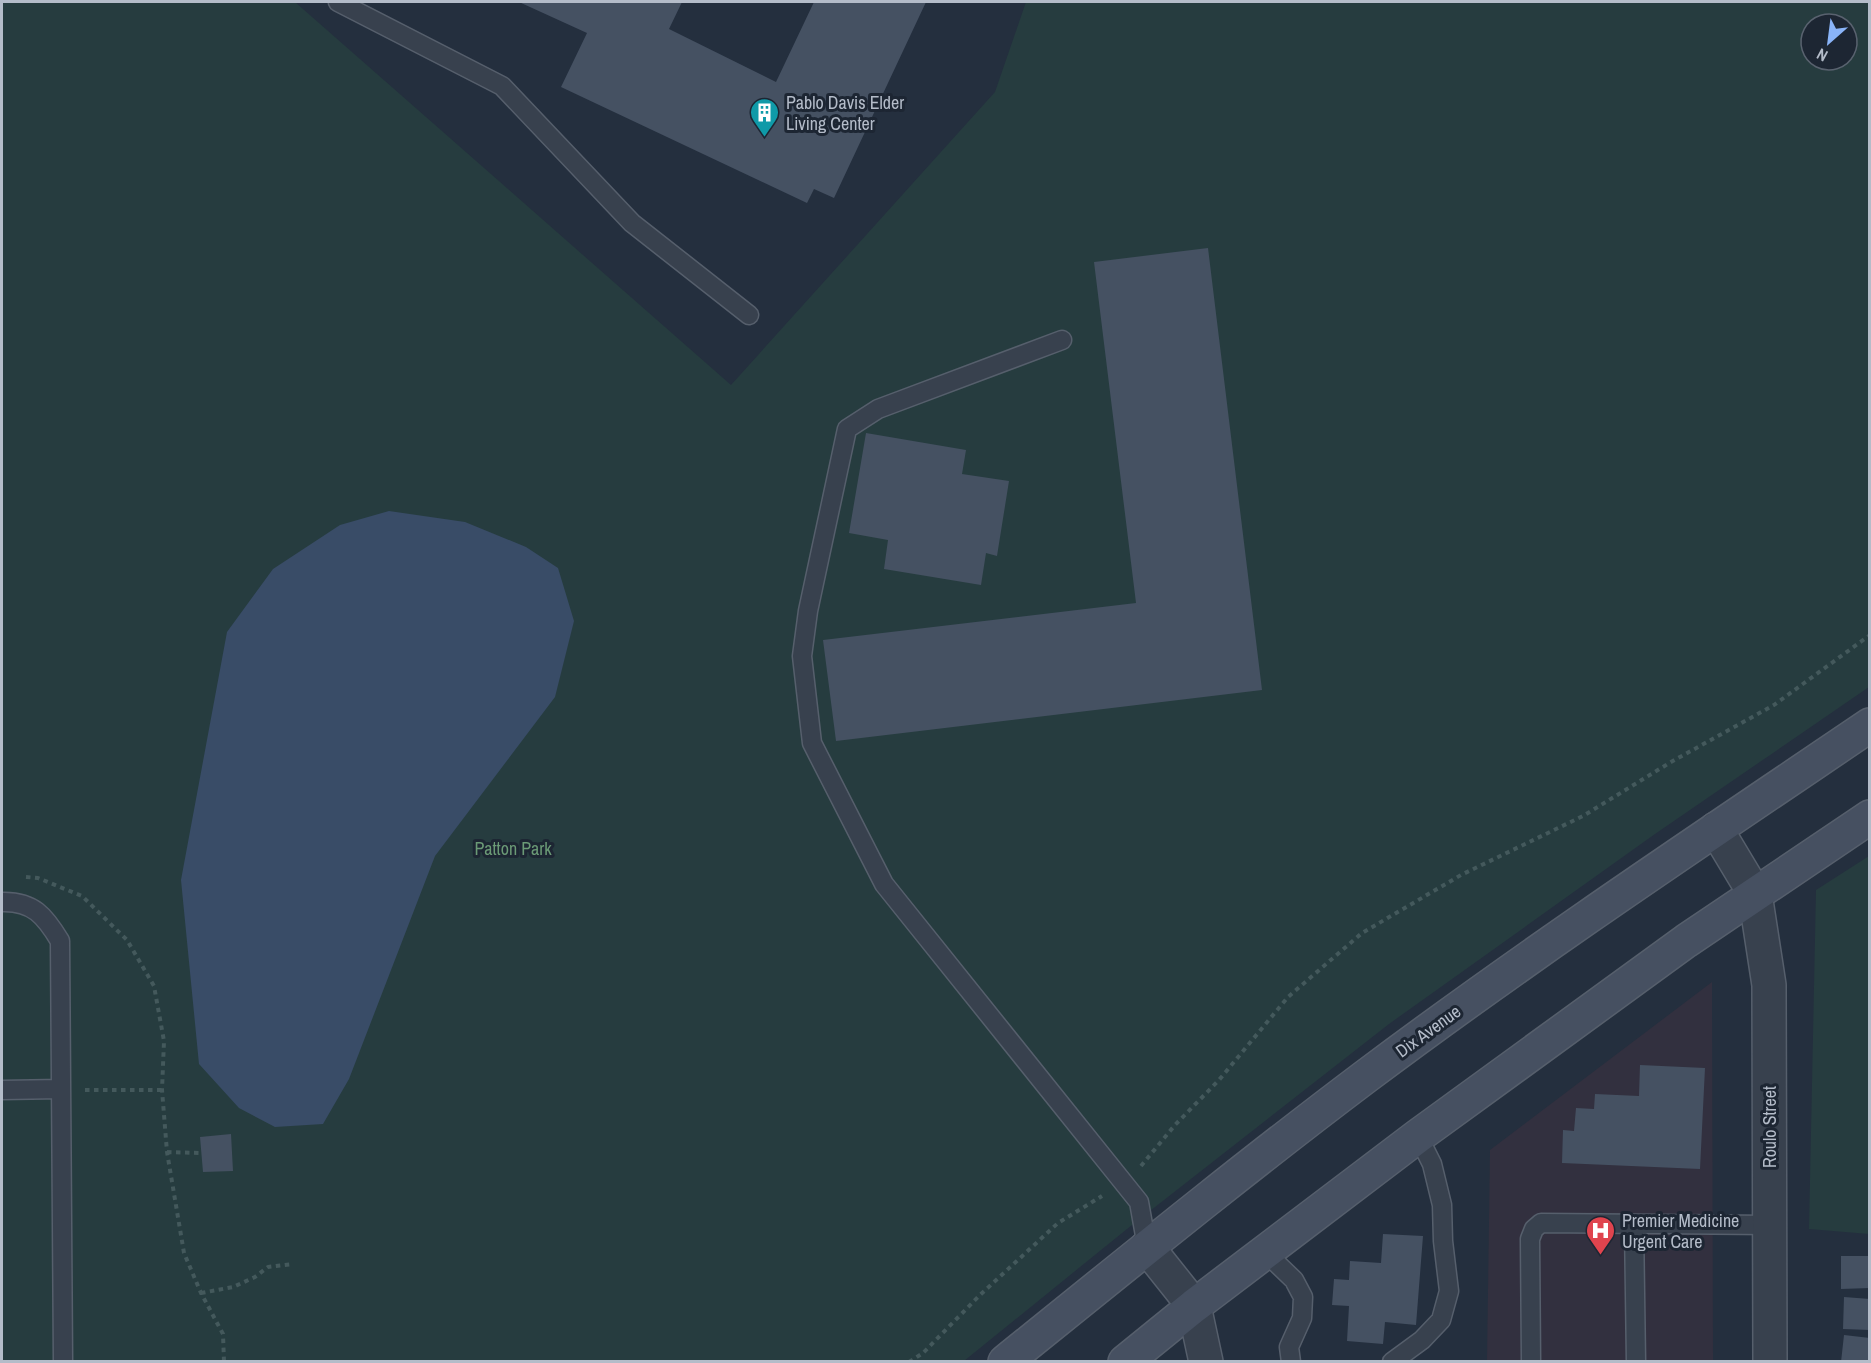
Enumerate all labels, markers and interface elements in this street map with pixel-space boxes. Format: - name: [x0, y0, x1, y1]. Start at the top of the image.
- north arrow: [1799, 12, 1859, 72]
- text: N: [1813, 43, 1831, 67]
- place label: Pablo Davis Elder Living Center: [786, 90, 904, 136]
- building icon: Pablo Davis Elder Living Center: [749, 96, 781, 138]
- park label: Patton Park: [474, 836, 552, 861]
- street label: Dix Avenue: [1390, 999, 1466, 1063]
- street label: Roulo Street: [1757, 1086, 1782, 1168]
- place label: Premier Medicine Urgent Care: [1622, 1208, 1739, 1254]
- hospital icon: Premier Medicine Urgent Care: [1585, 1214, 1617, 1256]

